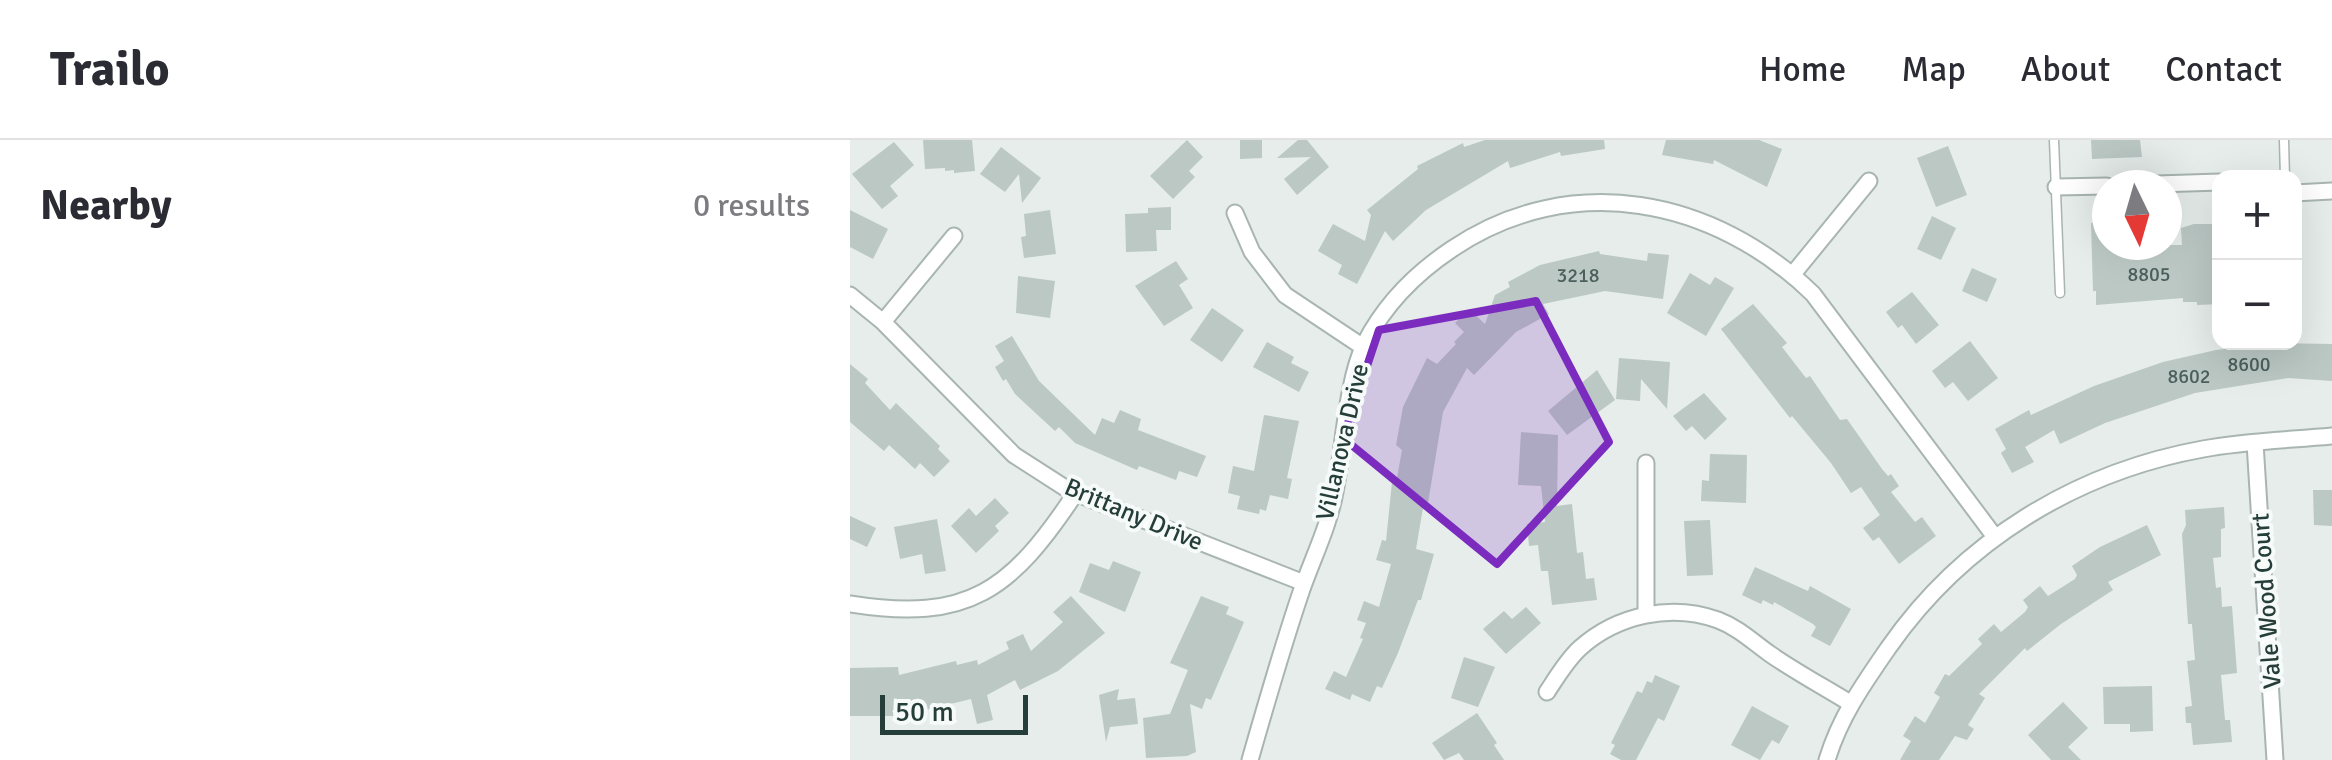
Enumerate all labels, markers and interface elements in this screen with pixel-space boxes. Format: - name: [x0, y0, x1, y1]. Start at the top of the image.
- text: Trailo: [50, 40, 170, 99]
- text: Home: [1759, 48, 1846, 91]
- text: Map: [1901, 48, 1966, 91]
- text: About: [2021, 48, 2110, 91]
- text: Contact: [2165, 48, 2282, 91]
- north arrow: [2092, 170, 2182, 260]
- map controls: [2212, 170, 2302, 350]
- button: +: [2212, 170, 2302, 260]
- text: Nearby: [40, 180, 172, 231]
- text: 0 results: [693, 186, 810, 225]
- button: −: [2212, 260, 2302, 350]
- house number: 8805: [2127, 262, 2171, 287]
- house number: 3218: [1556, 263, 1600, 288]
- house number: 8600: [2227, 352, 2271, 377]
- street label: Villanova Drive: [1309, 361, 1375, 523]
- house number: 8602: [2167, 364, 2211, 389]
- street label: Brittany Drive: [1060, 471, 1208, 557]
- street label: Vale Wood Court: [2244, 512, 2288, 690]
- scale bar: [880, 690, 1028, 734]
- text: 50 m: [895, 695, 954, 729]

